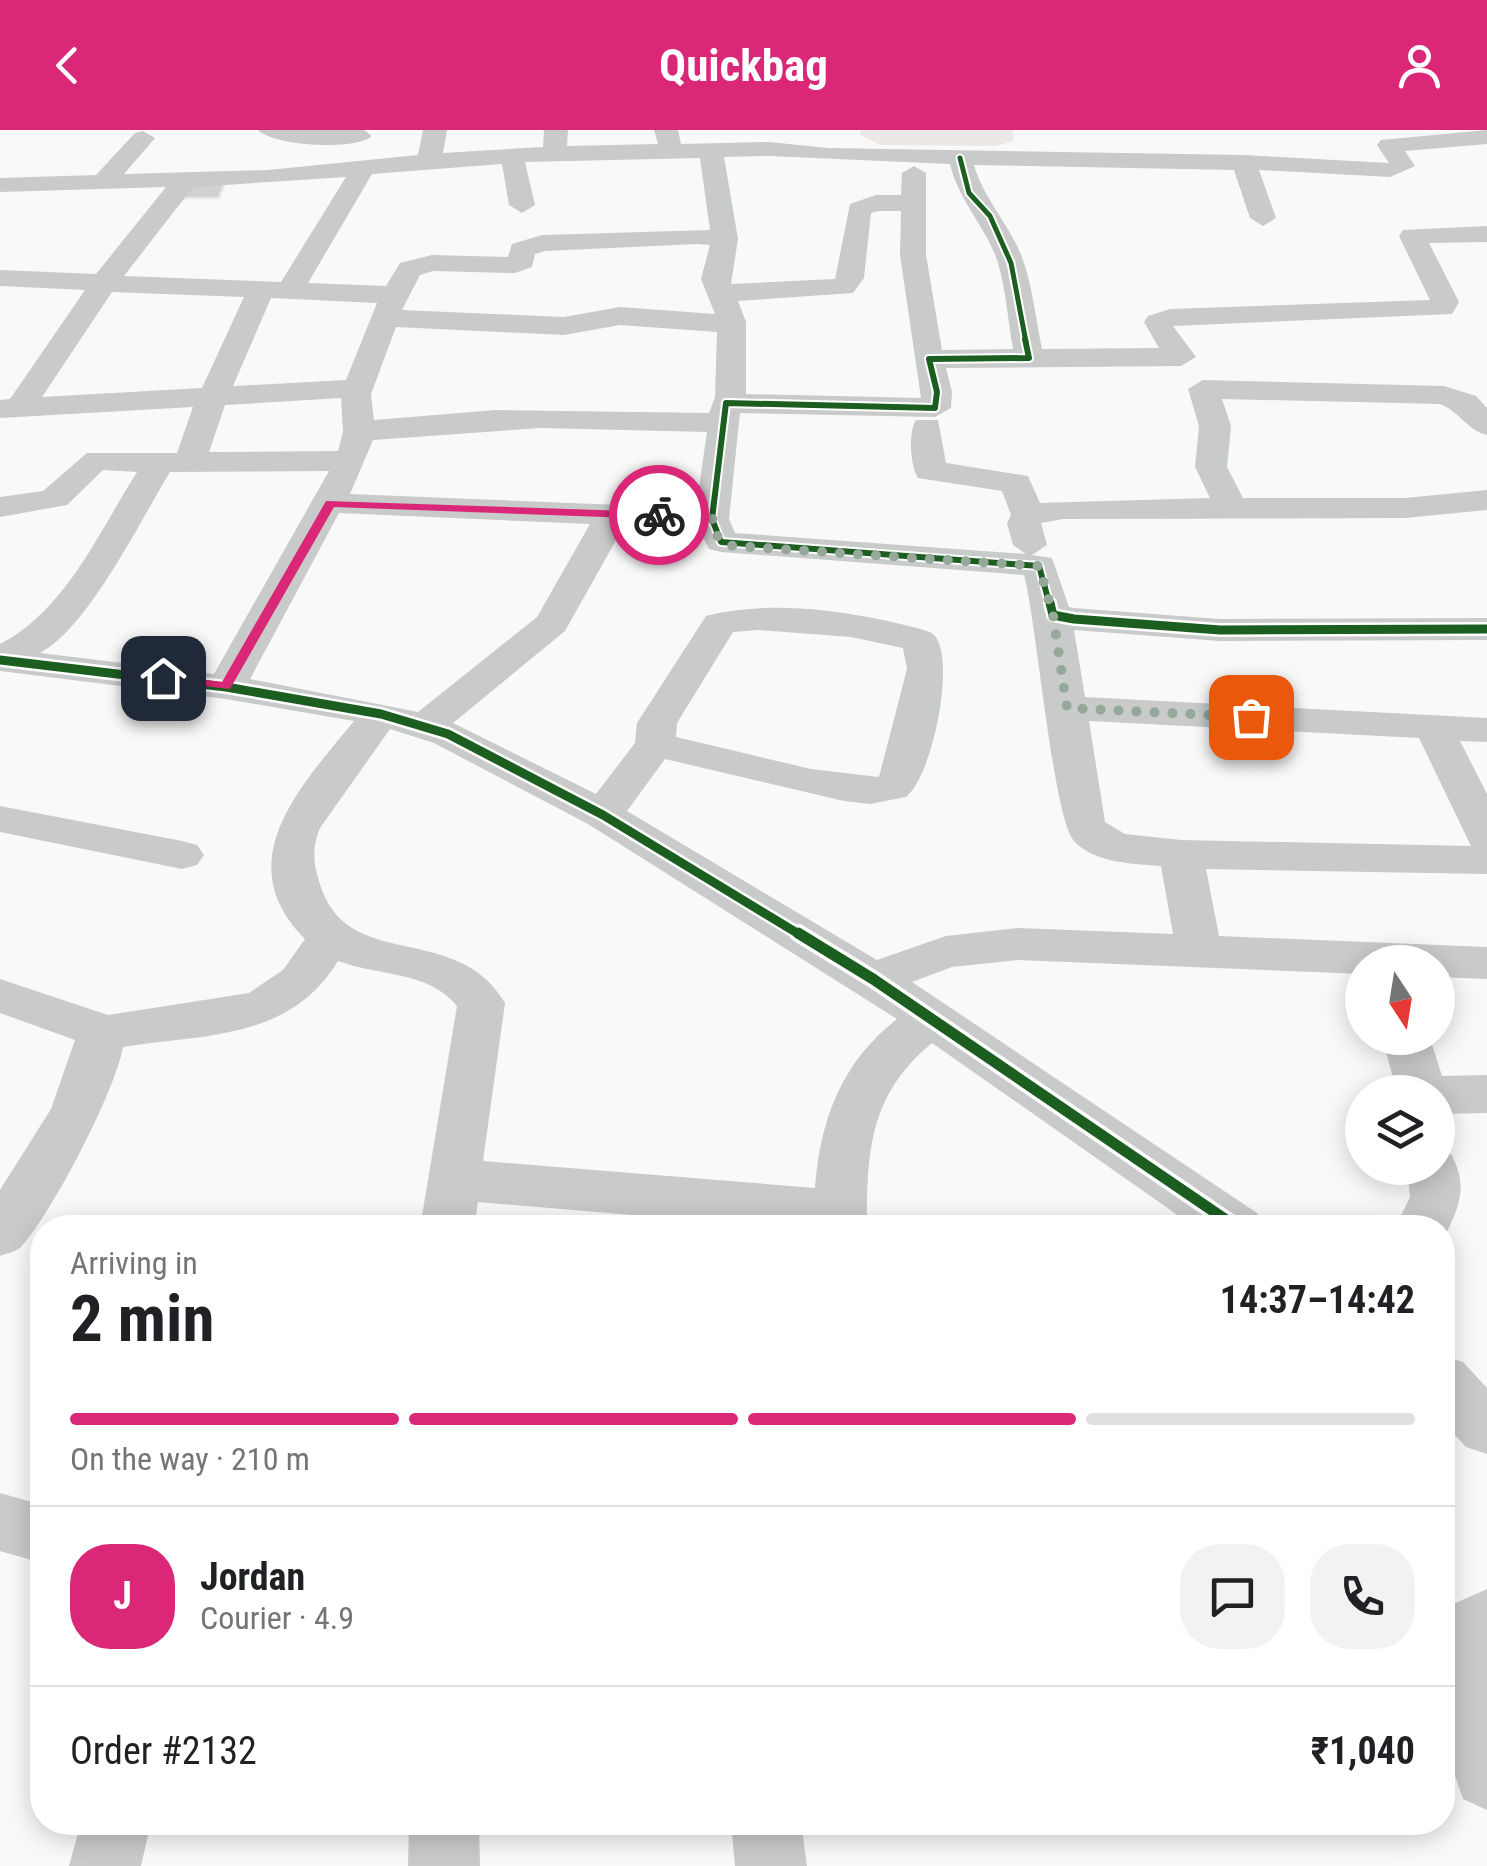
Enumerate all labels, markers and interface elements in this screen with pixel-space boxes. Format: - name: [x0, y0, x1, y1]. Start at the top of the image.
- icon: back: [40, 38, 95, 93]
- icon: person: [1392, 38, 1447, 93]
- text: Quickbag: [659, 39, 828, 92]
- courier: [609, 465, 709, 565]
- icon: bike: [632, 488, 687, 543]
- pin: [121, 636, 206, 721]
- icon: home: [136, 651, 191, 706]
- pin: [1209, 675, 1294, 760]
- icon: bag: [1224, 690, 1279, 745]
- north arrow: [1345, 945, 1455, 1055]
- map controls: [1345, 945, 1455, 1185]
- button: layers: [1345, 1075, 1455, 1185]
- text: Arriving in: [70, 1244, 198, 1282]
- text: 14:37–14:42: [1220, 1278, 1415, 1322]
- text: 2 min: [70, 1281, 214, 1357]
- text: On the way · 210 m: [70, 1440, 310, 1478]
- button: chat: [1180, 1544, 1285, 1649]
- button: phone: [1310, 1544, 1415, 1649]
- text: Jordan: [200, 1555, 305, 1599]
- text: J: [113, 1574, 132, 1618]
- text: Courier · 4.9: [200, 1599, 354, 1637]
- text: Order #2132: [70, 1729, 257, 1773]
- text: ₹1,040: [1311, 1729, 1415, 1773]

